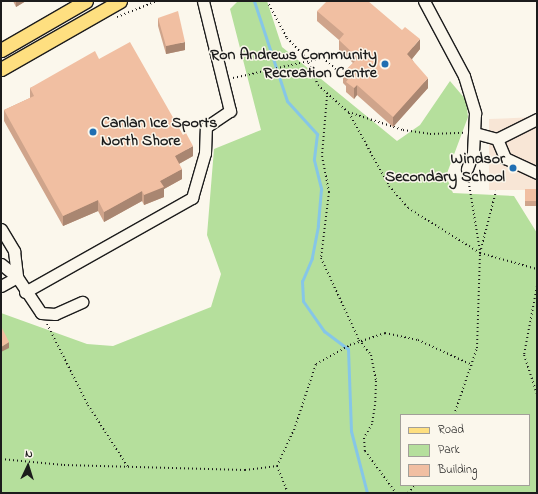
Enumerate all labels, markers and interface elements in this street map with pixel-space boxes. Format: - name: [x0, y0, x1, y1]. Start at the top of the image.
- place label: Ron Andrews Community Recreation Centre: [210, 45, 377, 83]
- marker: Ron Andrews Community Recreation Centre: [380, 59, 390, 69]
- place label: Canlan Ice Sports North Shore: [101, 113, 217, 151]
- marker: Canlan Ice Sports North Shore: [88, 127, 98, 137]
- place label: Windsor Secondary School: [385, 149, 505, 187]
- marker: Windsor Secondary School: [508, 163, 518, 173]
- legend: [400, 414, 530, 486]
- text: Road: [438, 421, 464, 439]
- text: Park: [438, 441, 460, 459]
- north arrow: [8, 446, 48, 486]
- text: N: [25, 446, 33, 462]
- text: Building: [438, 461, 477, 479]

